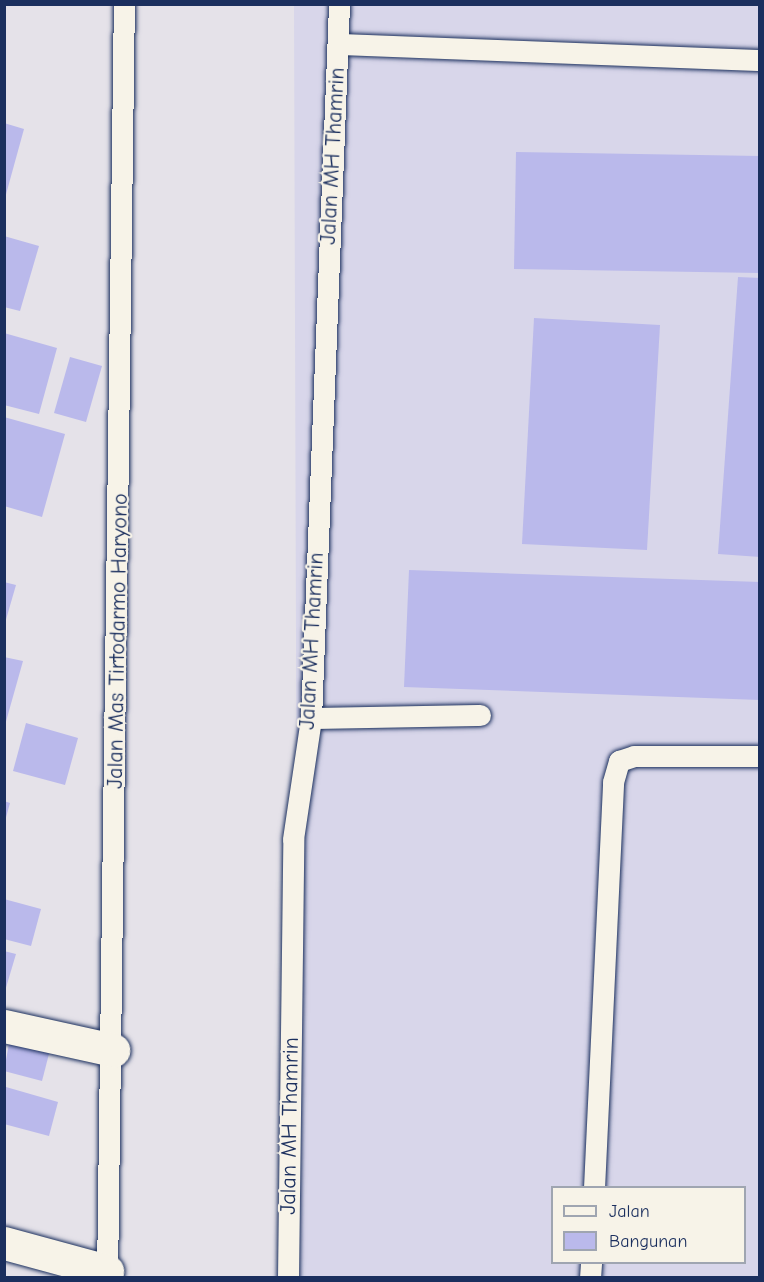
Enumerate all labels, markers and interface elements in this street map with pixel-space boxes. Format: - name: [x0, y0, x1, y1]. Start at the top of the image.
- street label: Jalan MH Thamrin: [315, 67, 351, 245]
- street label: Jalan Mas Tirtodarmo Haryono: [102, 493, 134, 789]
- street label: Jalan MH Thamrin: [294, 552, 330, 730]
- street label: Jalan MH Thamrin: [275, 1037, 305, 1215]
- legend: [551, 1186, 746, 1264]
- text: Jalan: [609, 1201, 650, 1222]
- text: Bangunan: [609, 1231, 687, 1252]

